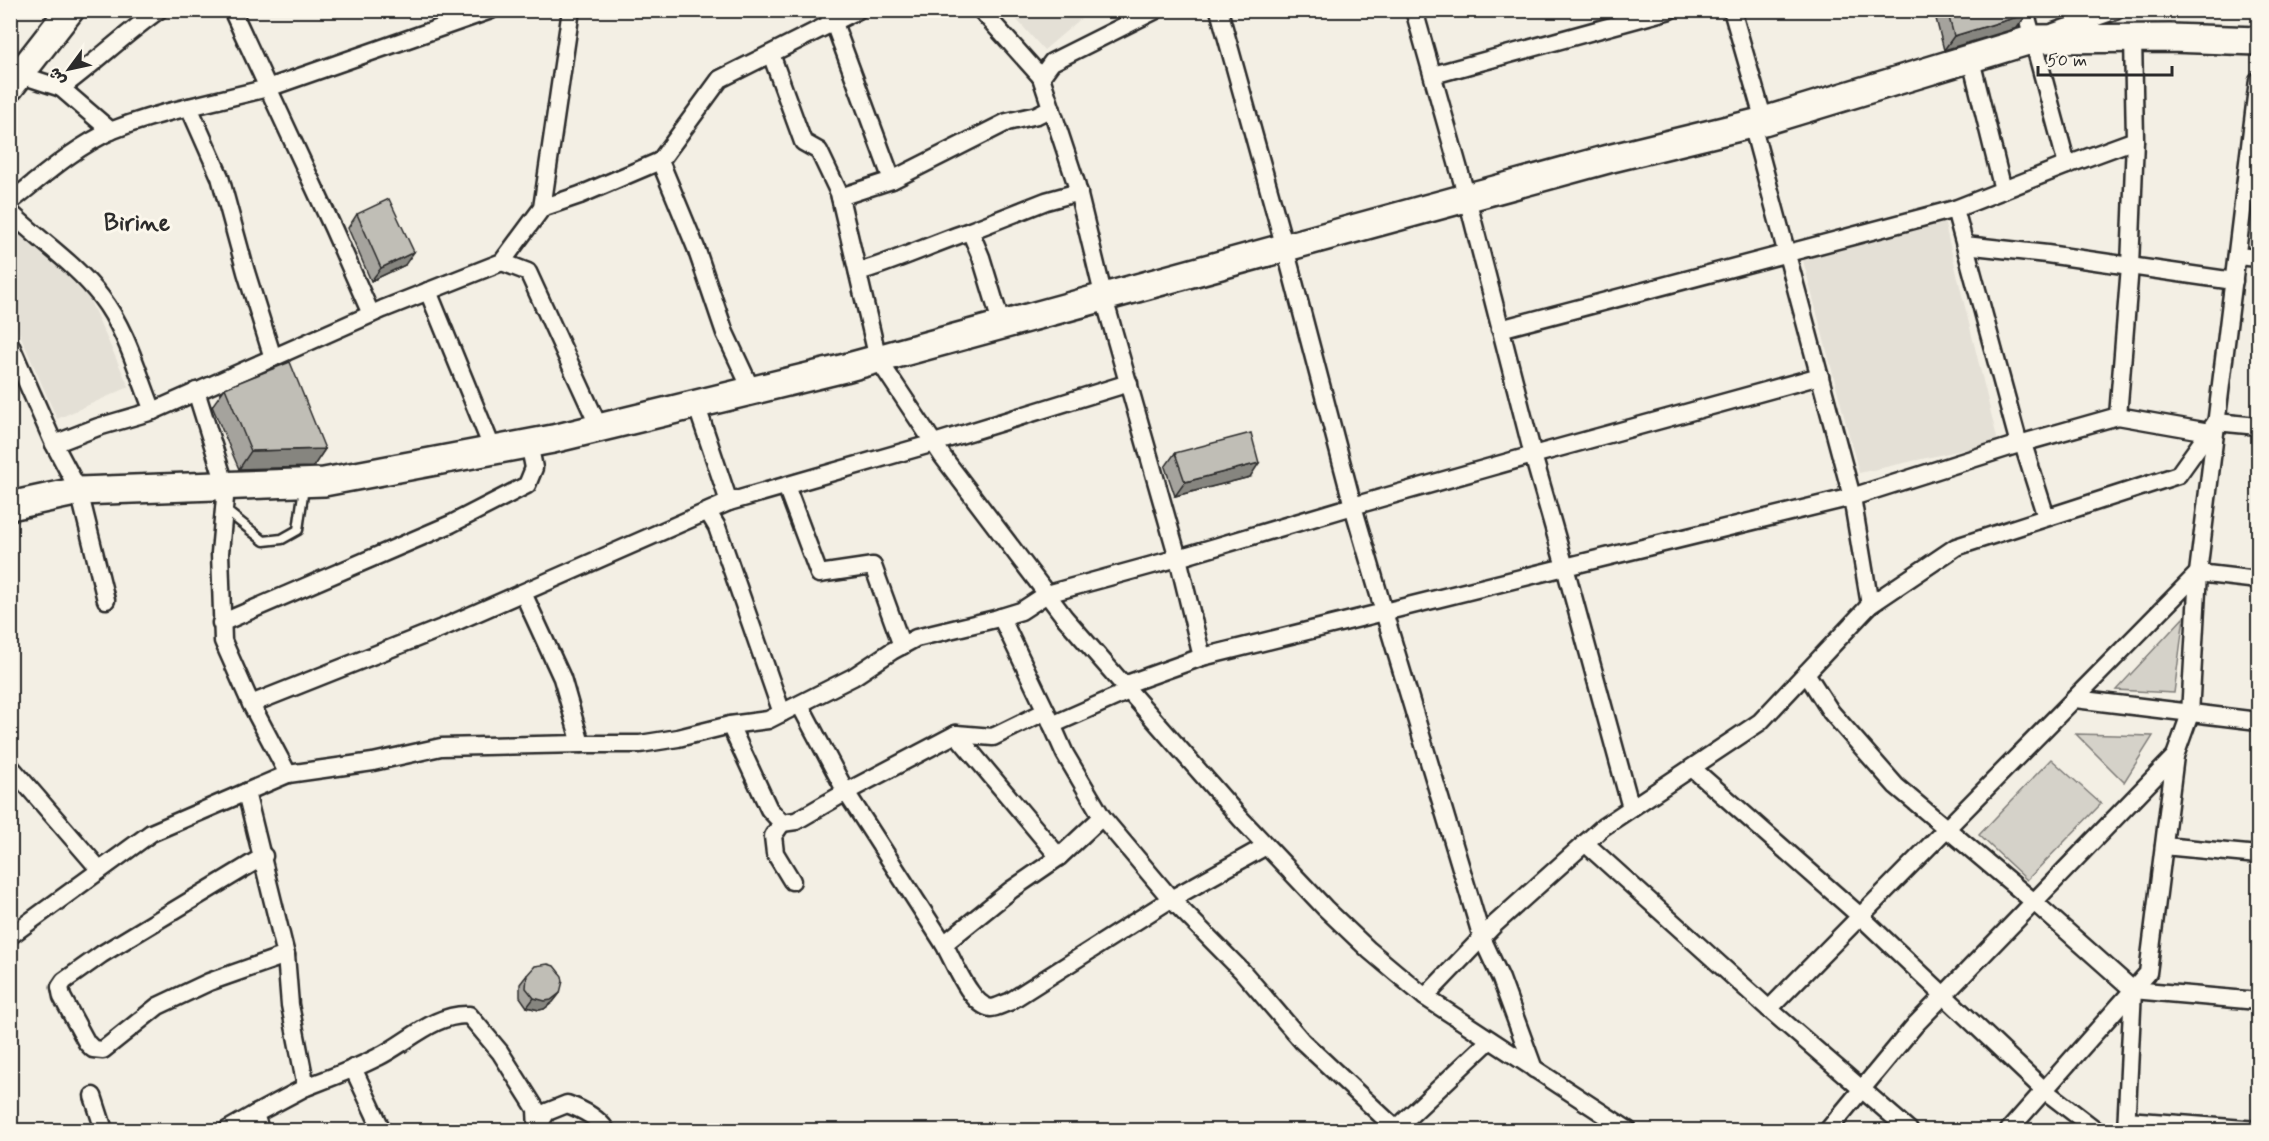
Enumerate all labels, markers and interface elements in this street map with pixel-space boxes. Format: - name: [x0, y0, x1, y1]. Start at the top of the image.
- north arrow: [39, 39, 99, 99]
- scale bar: [2038, 39, 2172, 77]
- text: 50 m: [2047, 49, 2087, 73]
- text: ش: [44, 63, 71, 89]
- district label: Birine: [104, 208, 171, 239]

